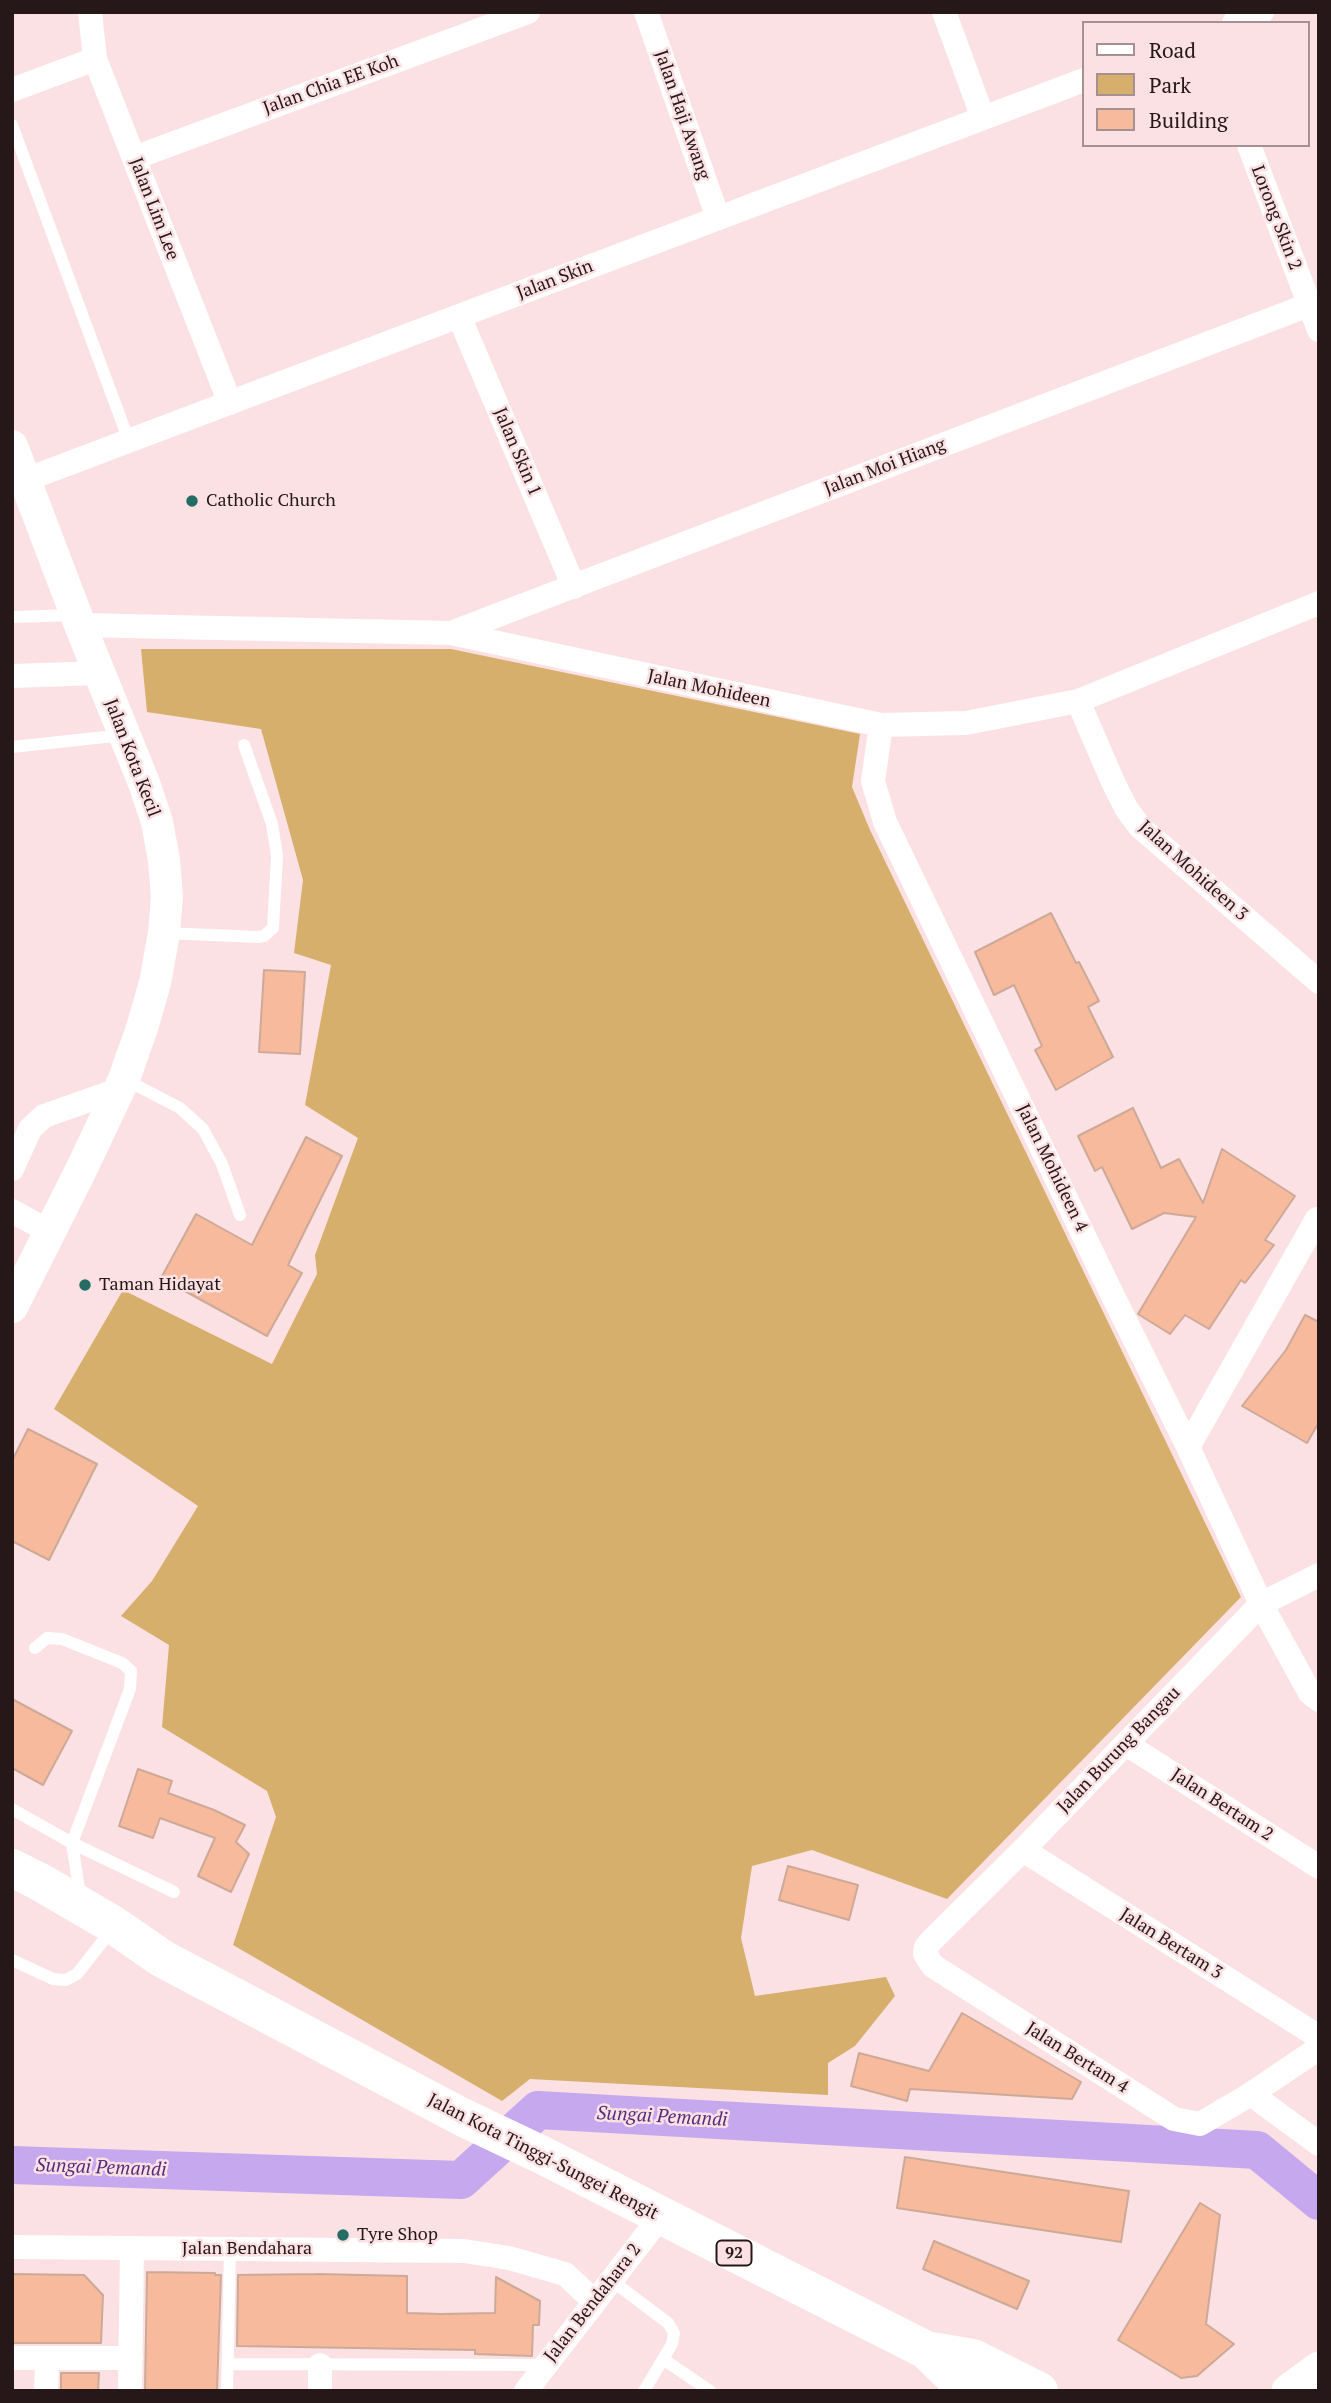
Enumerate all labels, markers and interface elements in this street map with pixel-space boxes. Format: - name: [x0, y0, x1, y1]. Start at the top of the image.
- legend: [1082, 21, 1310, 147]
- text: Road: [1149, 36, 1196, 64]
- street label: Jalan Haji Awang: [650, 47, 714, 183]
- street label: Jalan Chia EE Koh: [260, 50, 402, 120]
- text: Park: [1149, 71, 1191, 99]
- text: Building: [1149, 106, 1228, 134]
- street label: Jalan Lim Lee: [125, 155, 183, 263]
- street label: Lorong Skin 2: [1246, 163, 1306, 273]
- street label: Jalan Skin: [514, 256, 596, 304]
- street label: Jalan Skin 1: [489, 405, 545, 499]
- street label: Jalan Moi Hiang: [821, 434, 949, 500]
- place label: Catholic Church: [206, 490, 336, 512]
- marker: Catholic Church: [184, 493, 200, 509]
- street label: Jalan Mohideen: [646, 665, 772, 713]
- street label: Jalan Kota Kecil: [100, 696, 164, 820]
- street label: Jalan Mohideen 3: [1134, 816, 1252, 926]
- street label: Jalan Mohideen 4: [1012, 1101, 1092, 1235]
- place label: Taman Hidayat: [99, 1274, 221, 1296]
- marker: Taman Hidayat: [77, 1277, 93, 1293]
- street label: Jalan Burung Bangau: [1053, 1682, 1185, 1818]
- street label: Jalan Bertam 2: [1167, 1764, 1277, 1846]
- street label: Jalan Bertam 3: [1116, 1904, 1226, 1984]
- street label: Jalan Bertam 4: [1022, 2018, 1132, 2098]
- street label: Jalan Kota Tinggi-Sungei Rengit: [424, 2089, 662, 2225]
- water label: Sungai Pemandi: [596, 2102, 728, 2132]
- water label: Sungai Pemandi: [35, 2154, 167, 2182]
- place label: Tyre Shop: [357, 2224, 438, 2246]
- marker: Tyre Shop: [335, 2227, 351, 2243]
- street label: Jalan Bendahara: [182, 2238, 312, 2260]
- street label: Jalan Bendahara 2: [540, 2239, 646, 2367]
- road number: 92: [716, 2240, 752, 2266]

